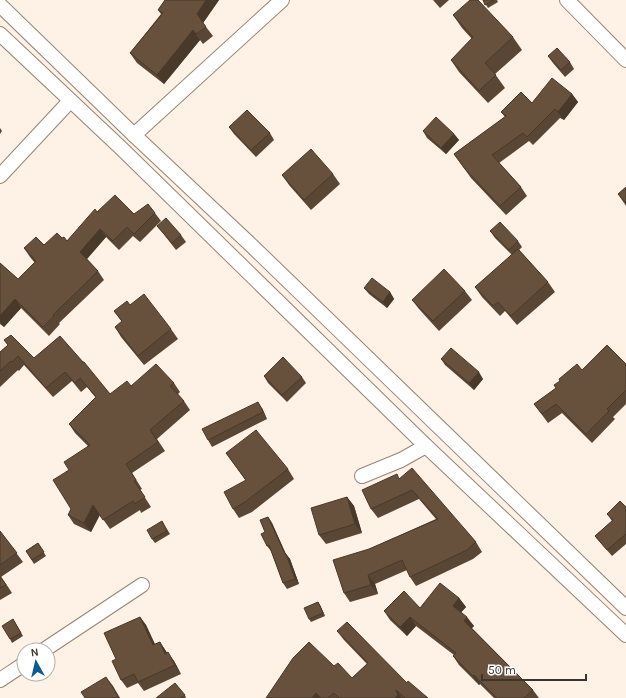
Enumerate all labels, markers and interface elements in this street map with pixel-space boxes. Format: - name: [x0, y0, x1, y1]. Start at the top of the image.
- north arrow: [16, 642, 56, 682]
- text: N: [30, 646, 39, 660]
- scale bar: [482, 656, 586, 682]
- text: 50 m: [488, 663, 516, 677]

